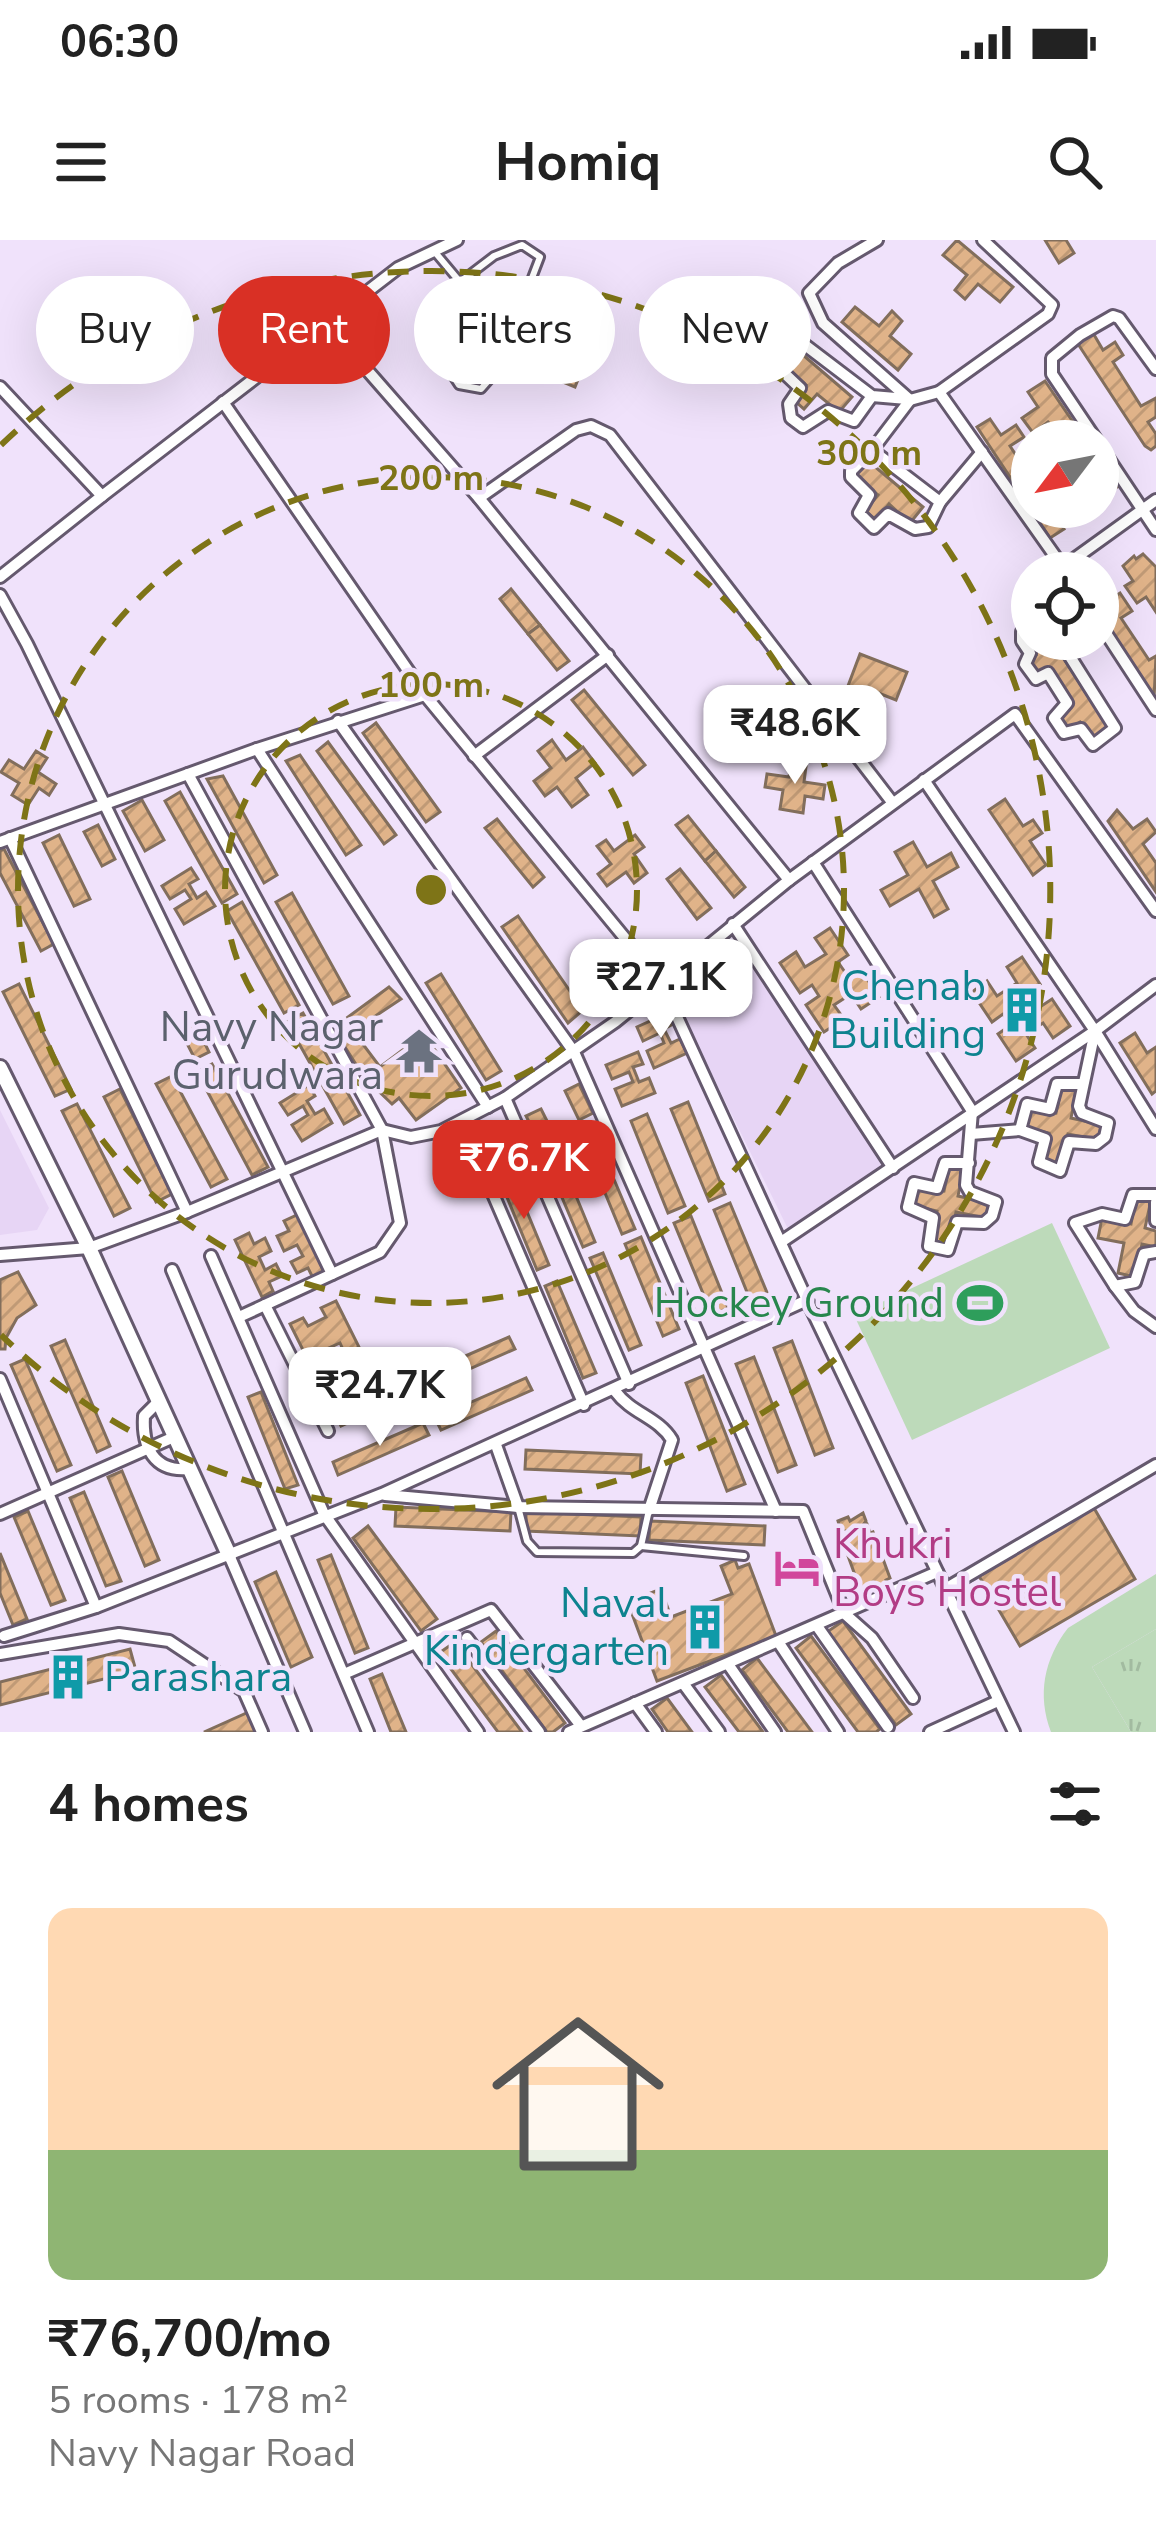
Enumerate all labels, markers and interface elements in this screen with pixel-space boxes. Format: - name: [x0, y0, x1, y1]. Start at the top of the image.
- text: 06:30: [60, 12, 179, 73]
- text: Homiq: [495, 125, 661, 199]
- icon: menu: [48, 129, 114, 195]
- icon: search: [1042, 129, 1108, 195]
- chip: Buy: [36, 276, 194, 384]
- chip: Rent: [218, 276, 390, 384]
- chip: Filters: [414, 276, 615, 384]
- chip: New: [639, 276, 811, 384]
- north arrow: [1011, 420, 1119, 528]
- map controls: [1011, 420, 1119, 660]
- text: 300 m: [816, 429, 922, 478]
- text: 200 m: [378, 454, 484, 503]
- button: locate: [1011, 552, 1119, 660]
- text: 100 m: [378, 661, 484, 710]
- pin: ₹48.6K: [697, 685, 893, 787]
- text: ₹48.6K: [730, 697, 860, 750]
- centre of rings: [410, 869, 452, 911]
- pin: ₹27.1K: [563, 939, 759, 1041]
- text: ₹27.1K: [596, 951, 726, 1004]
- place label: Chenab Building: [829, 958, 986, 1063]
- building icon: Chenab Building: [997, 985, 1047, 1035]
- place label: Navy Nagar Gurudwara: [160, 999, 383, 1104]
- temple icon: Navy Nagar Gurudwara: [394, 1026, 444, 1076]
- pin: ₹76.7K: [426, 1120, 622, 1222]
- text: ₹76.7K: [459, 1132, 589, 1185]
- place label: Hockey Ground: [654, 1275, 944, 1332]
- sports icon: Hockey Ground: [955, 1278, 1005, 1328]
- pin: ₹24.7K: [282, 1347, 478, 1449]
- text: ₹24.7K: [315, 1359, 445, 1412]
- place label: Khukri Boys Hostel: [833, 1516, 1062, 1621]
- hotel icon: Khukri Boys Hostel: [772, 1543, 822, 1593]
- place label: Naval Kindergarten: [424, 1575, 670, 1680]
- building icon: Naval Kindergarten: [680, 1602, 730, 1652]
- place label: Parashara: [104, 1649, 292, 1706]
- building icon: Parashara: [43, 1652, 93, 1702]
- text: 4 homes: [48, 1769, 249, 1839]
- icon: filters: [1042, 1771, 1108, 1837]
- icon: home: [470, 1986, 686, 2202]
- text: ₹76,700/mo: [48, 2304, 331, 2374]
- text: 5 rooms · 178 m²: [48, 2374, 348, 2427]
- text: Navy Nagar Road: [48, 2427, 356, 2480]

